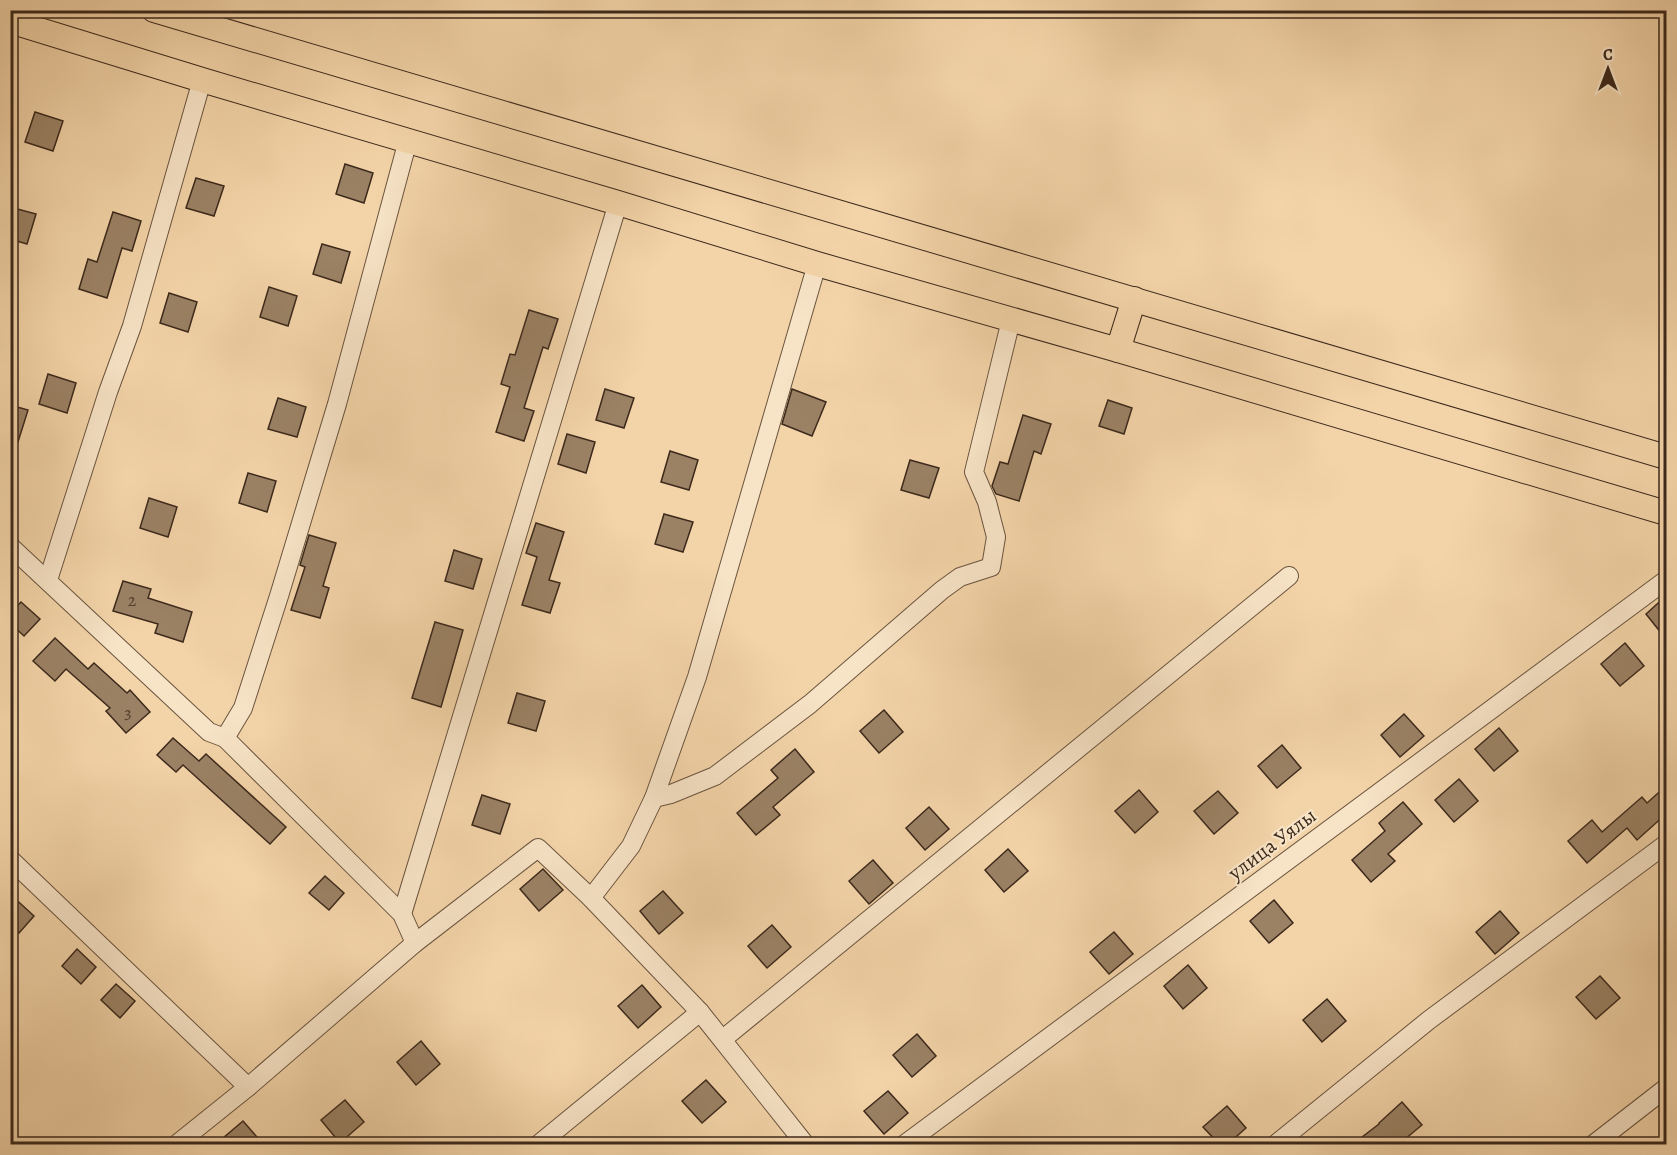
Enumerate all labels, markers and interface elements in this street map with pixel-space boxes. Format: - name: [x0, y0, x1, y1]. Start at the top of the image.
- north arrow: [1578, 39, 1638, 99]
- text: С: [1603, 44, 1613, 66]
- house number: 2: [128, 588, 137, 612]
- house number: 3: [124, 700, 132, 724]
- street label: улица Уялы: [1221, 802, 1322, 887]

